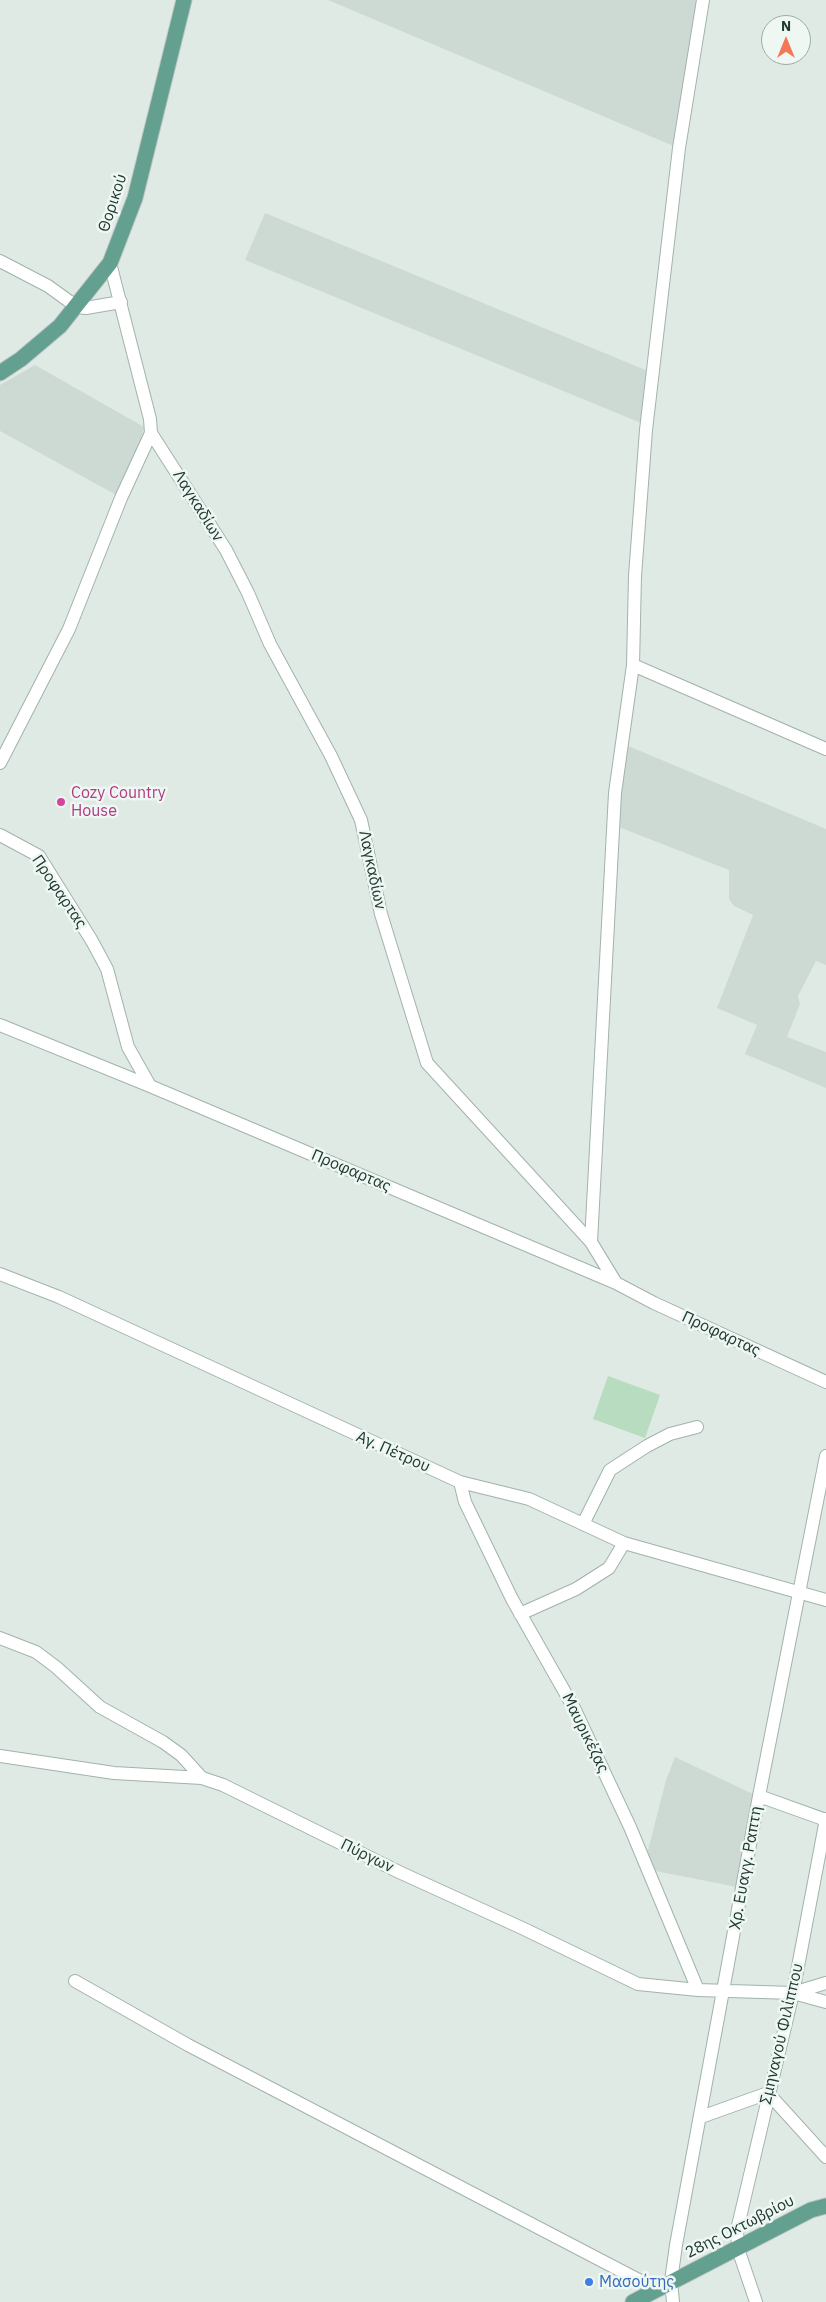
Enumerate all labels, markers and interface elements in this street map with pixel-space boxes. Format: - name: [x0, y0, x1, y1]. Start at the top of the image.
- north arrow: [761, 15, 811, 65]
- text: N: [781, 17, 791, 35]
- street label: Θορικού: [95, 171, 131, 235]
- street label: Λαγκαδίων: [169, 467, 227, 545]
- place label: Cozy Country House: [71, 783, 166, 821]
- marker: Cozy Country House: [55, 796, 67, 808]
- street label: Λαγκαδίων: [354, 829, 390, 911]
- street label: Προφαρτας: [27, 852, 91, 932]
- street label: Προφαρτας: [308, 1146, 394, 1196]
- street label: Προφαρτας: [679, 1307, 763, 1361]
- street label: Αγ. Πέτρου: [353, 1427, 433, 1477]
- street label: Μαυρικέζας: [557, 1690, 613, 1776]
- street label: Χρ. Ευαγγ. Ραπτη: [726, 1805, 766, 1931]
- street label: Πύργων: [337, 1835, 397, 1877]
- street label: Σμηναγού Φιλίππου: [756, 1962, 808, 2106]
- street label: 28ης Οκτωβρίου: [682, 2191, 798, 2263]
- place label: Μασούτης: [599, 2272, 674, 2292]
- marker: Μασούτης: [583, 2276, 595, 2288]

